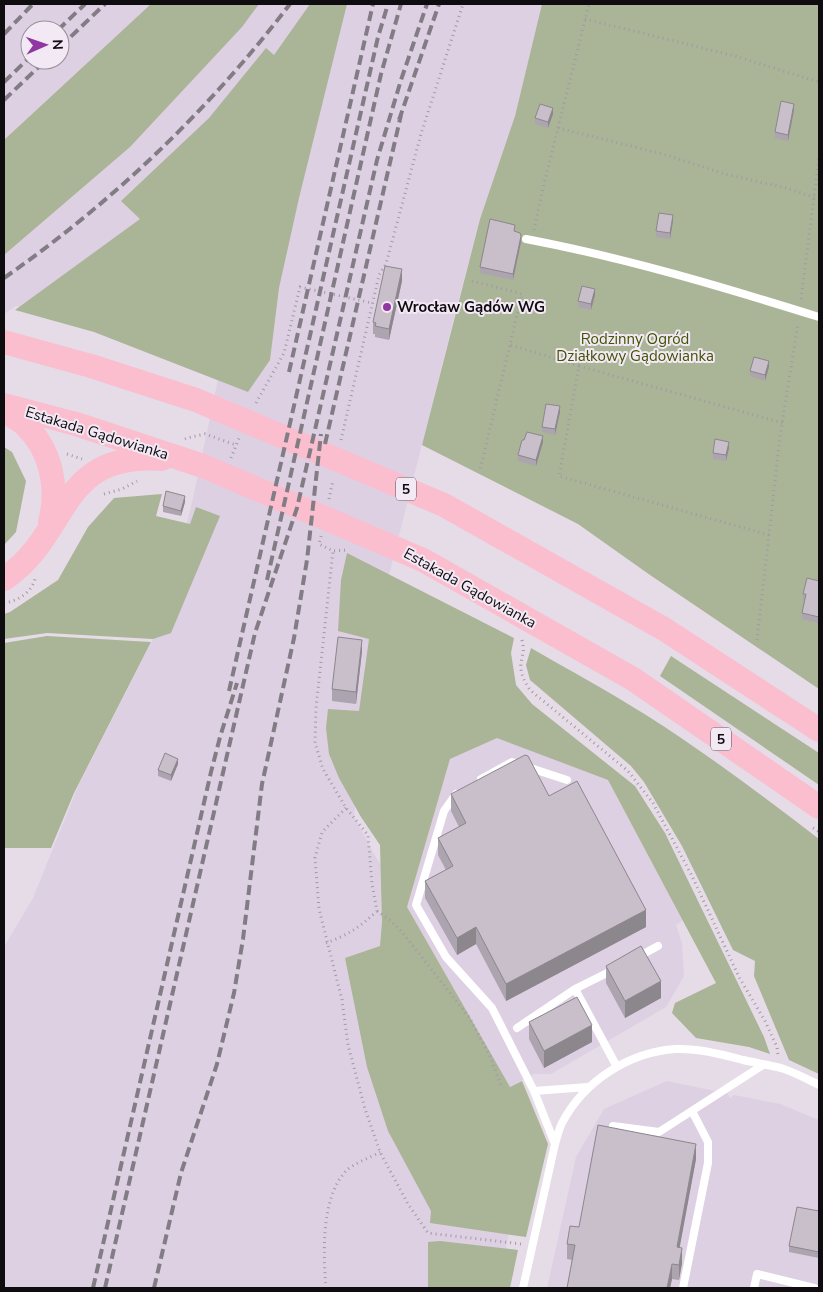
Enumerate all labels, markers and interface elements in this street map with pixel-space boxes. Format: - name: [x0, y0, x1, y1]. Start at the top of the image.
- north arrow: [20, 20, 70, 70]
- text: N: [48, 39, 67, 50]
- place label: Wrocław Gądów WG: [397, 297, 545, 317]
- marker: Wrocław Gądów WG: [381, 301, 393, 313]
- park label: Rodzinny Ogród Działkowy Gądowianka: [556, 329, 714, 366]
- street label: Estakada Gądowianka: [23, 402, 171, 464]
- road number: 5: [396, 478, 416, 500]
- street label: Estakada Gądowianka: [400, 543, 540, 633]
- road number: 5: [711, 728, 731, 751]

